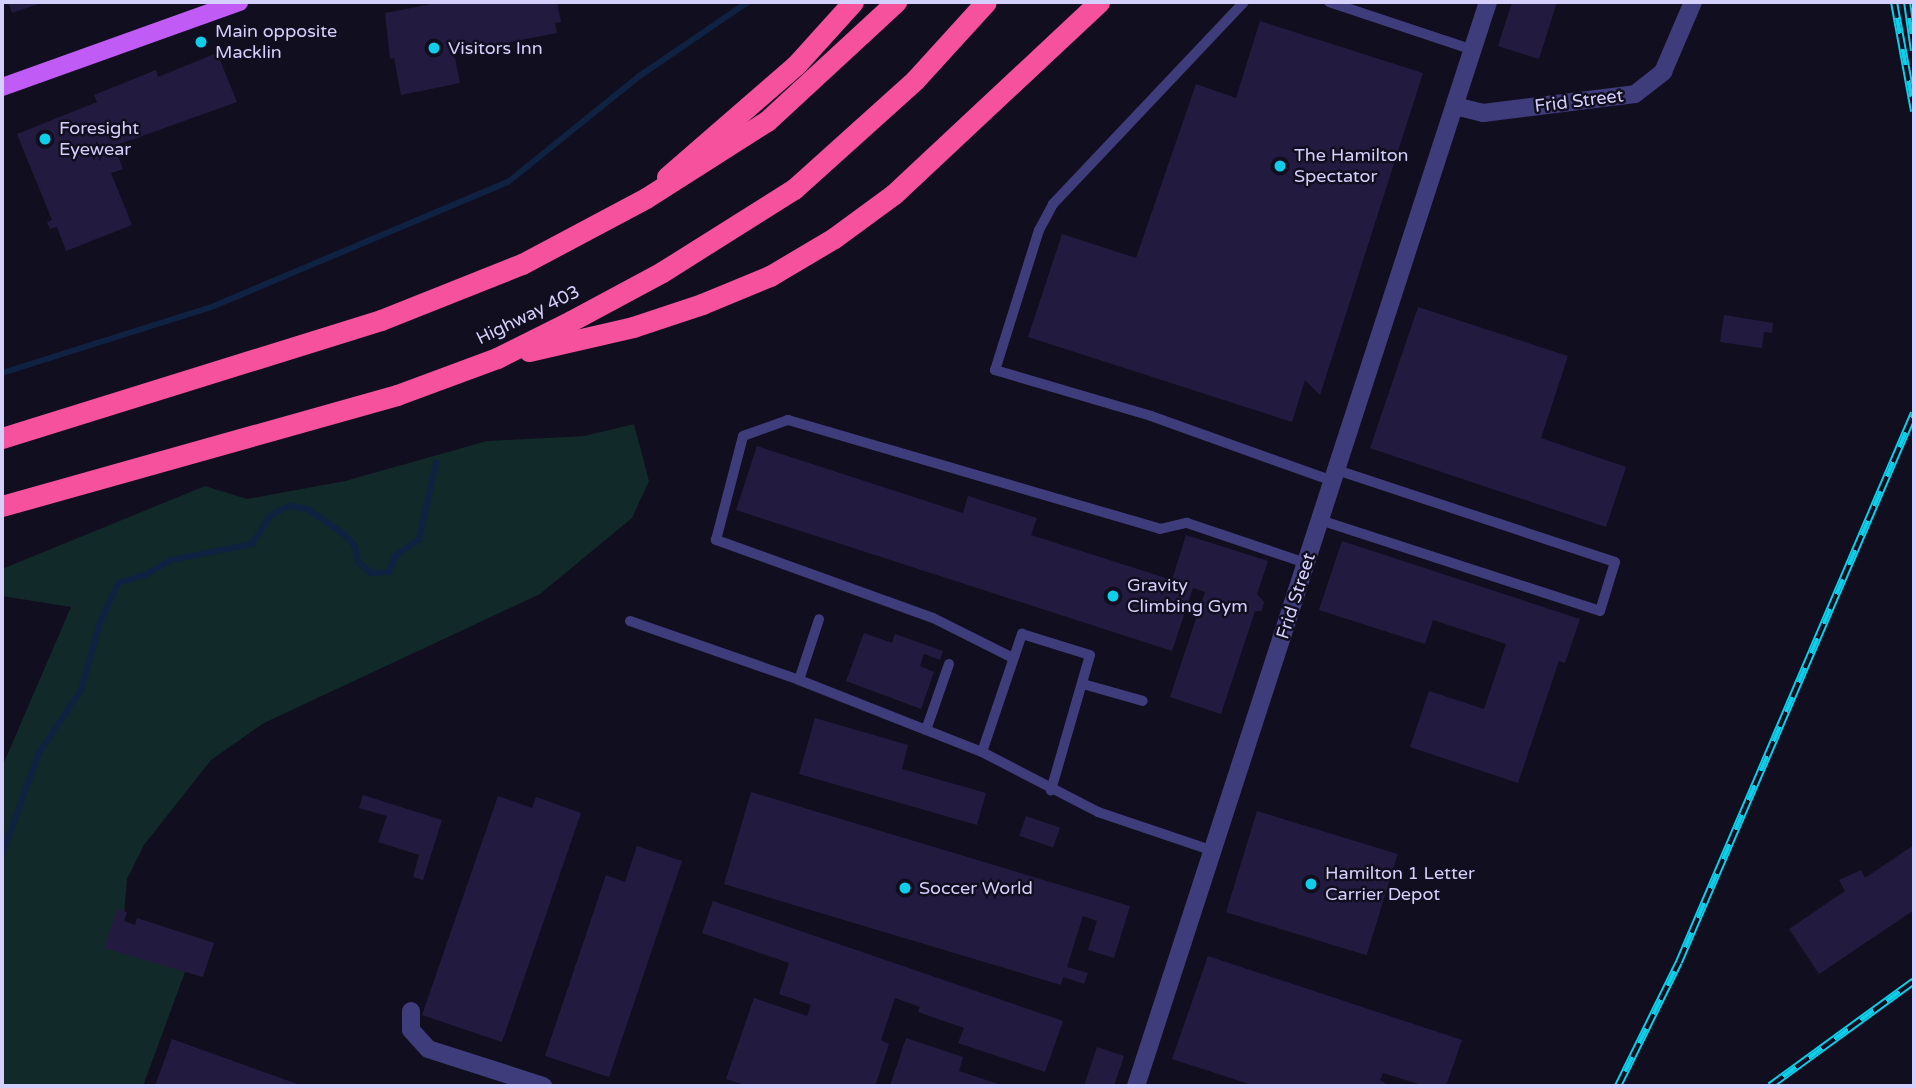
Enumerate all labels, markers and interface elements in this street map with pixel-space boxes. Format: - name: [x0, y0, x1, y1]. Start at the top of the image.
- place label: Main opposite Macklin: [215, 21, 337, 64]
- marker: Main opposite Macklin: [193, 34, 209, 50]
- place label: Visitors Inn: [448, 37, 543, 59]
- marker: Visitors Inn: [426, 40, 442, 56]
- street label: Frid Street: [1533, 85, 1625, 117]
- place label: Foresight Eyewear: [59, 118, 139, 160]
- marker: Foresight Eyewear: [37, 131, 53, 147]
- place label: The Hamilton Spectator: [1294, 145, 1409, 188]
- marker: The Hamilton Spectator: [1272, 158, 1288, 174]
- street label: Highway 403: [473, 281, 583, 349]
- street label: Frid Street: [1272, 550, 1320, 642]
- place label: Gravity Climbing Gym: [1127, 575, 1248, 618]
- marker: Gravity Climbing Gym: [1105, 588, 1121, 604]
- place label: Hamilton 1 Letter Carrier Depot: [1325, 863, 1475, 906]
- marker: Hamilton 1 Letter Carrier Depot: [1303, 876, 1319, 892]
- place label: Soccer World: [919, 877, 1033, 899]
- marker: Soccer World: [897, 880, 913, 896]

